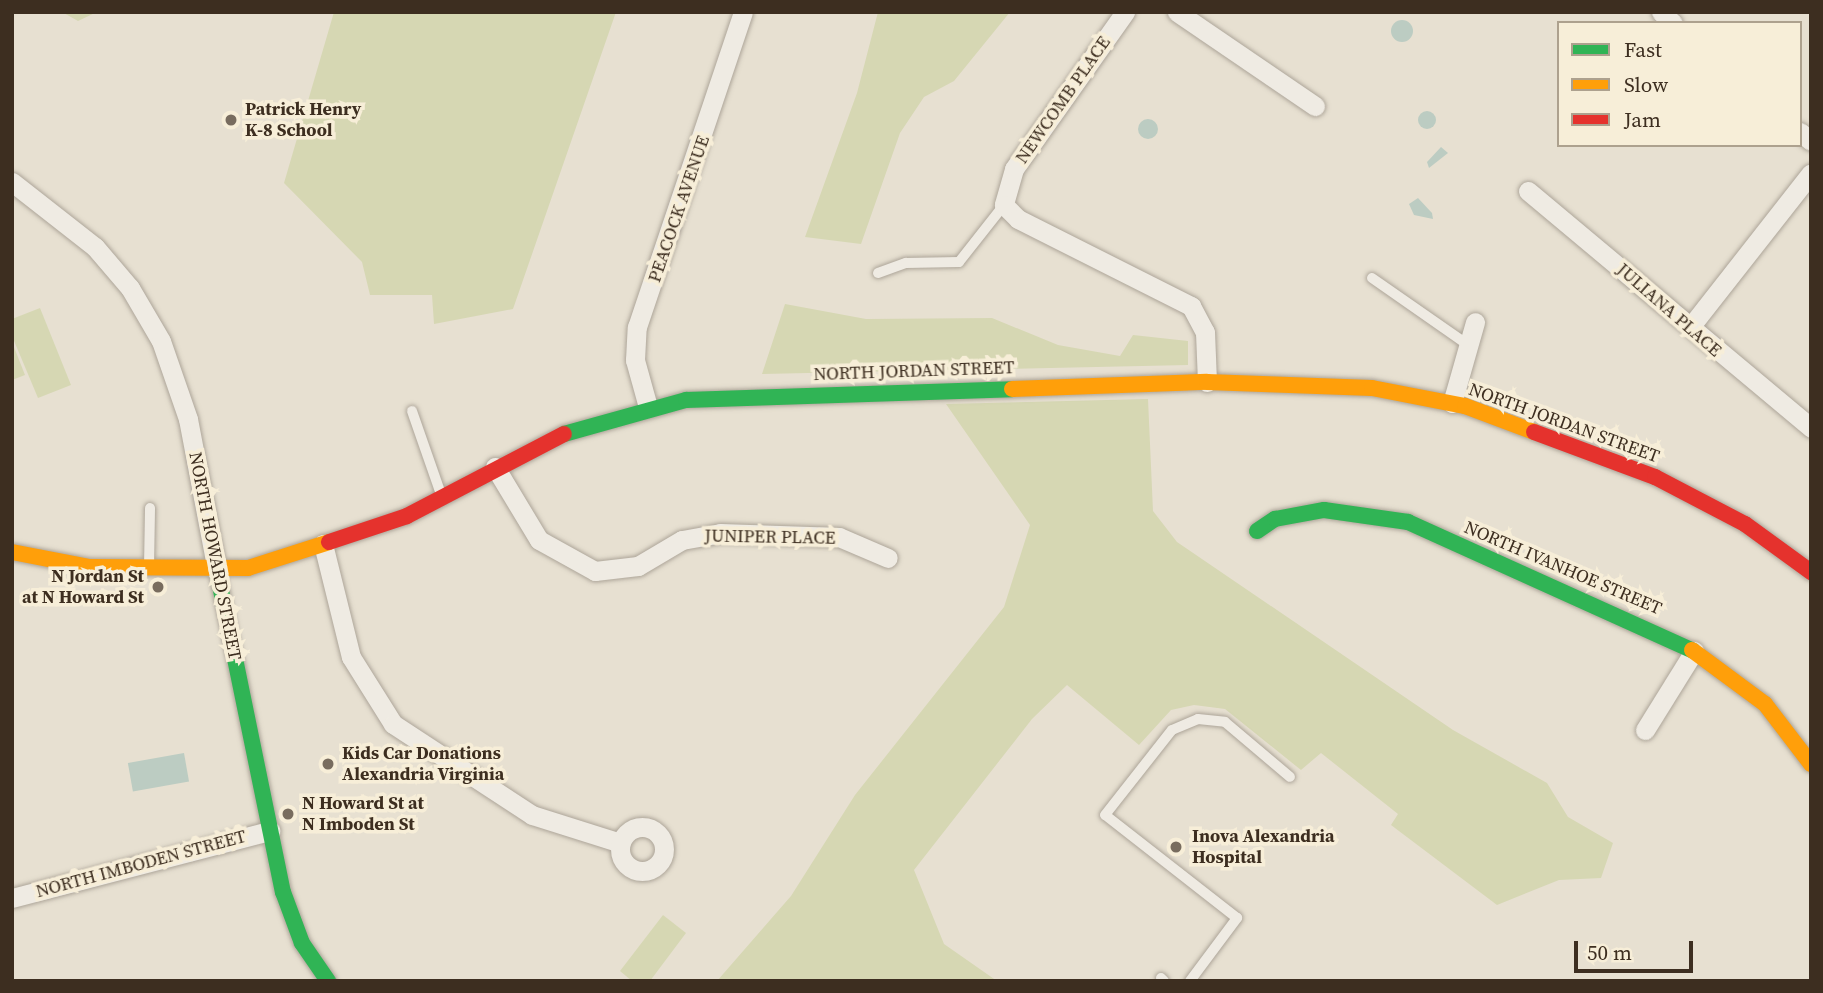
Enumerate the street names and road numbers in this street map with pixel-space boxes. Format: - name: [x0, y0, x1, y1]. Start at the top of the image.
- street label: NEWCOMB PLACE: [1011, 32, 1115, 168]
- street label: PEACOCK AVENUE: [644, 133, 714, 285]
- street label: JULIANA PLACE: [1612, 259, 1726, 361]
- street label: NORTH JORDAN STREET: [813, 357, 1015, 385]
- street label: NORTH JORDAN STREET: [1466, 378, 1662, 468]
- street label: NORTH HOWARD STREET: [184, 450, 246, 662]
- street label: NORTH IVANHOE STREET: [1461, 517, 1665, 619]
- street label: JUNIPER PLACE: [704, 525, 836, 549]
- street label: NORTH IMBODEN STREET: [34, 826, 248, 902]

